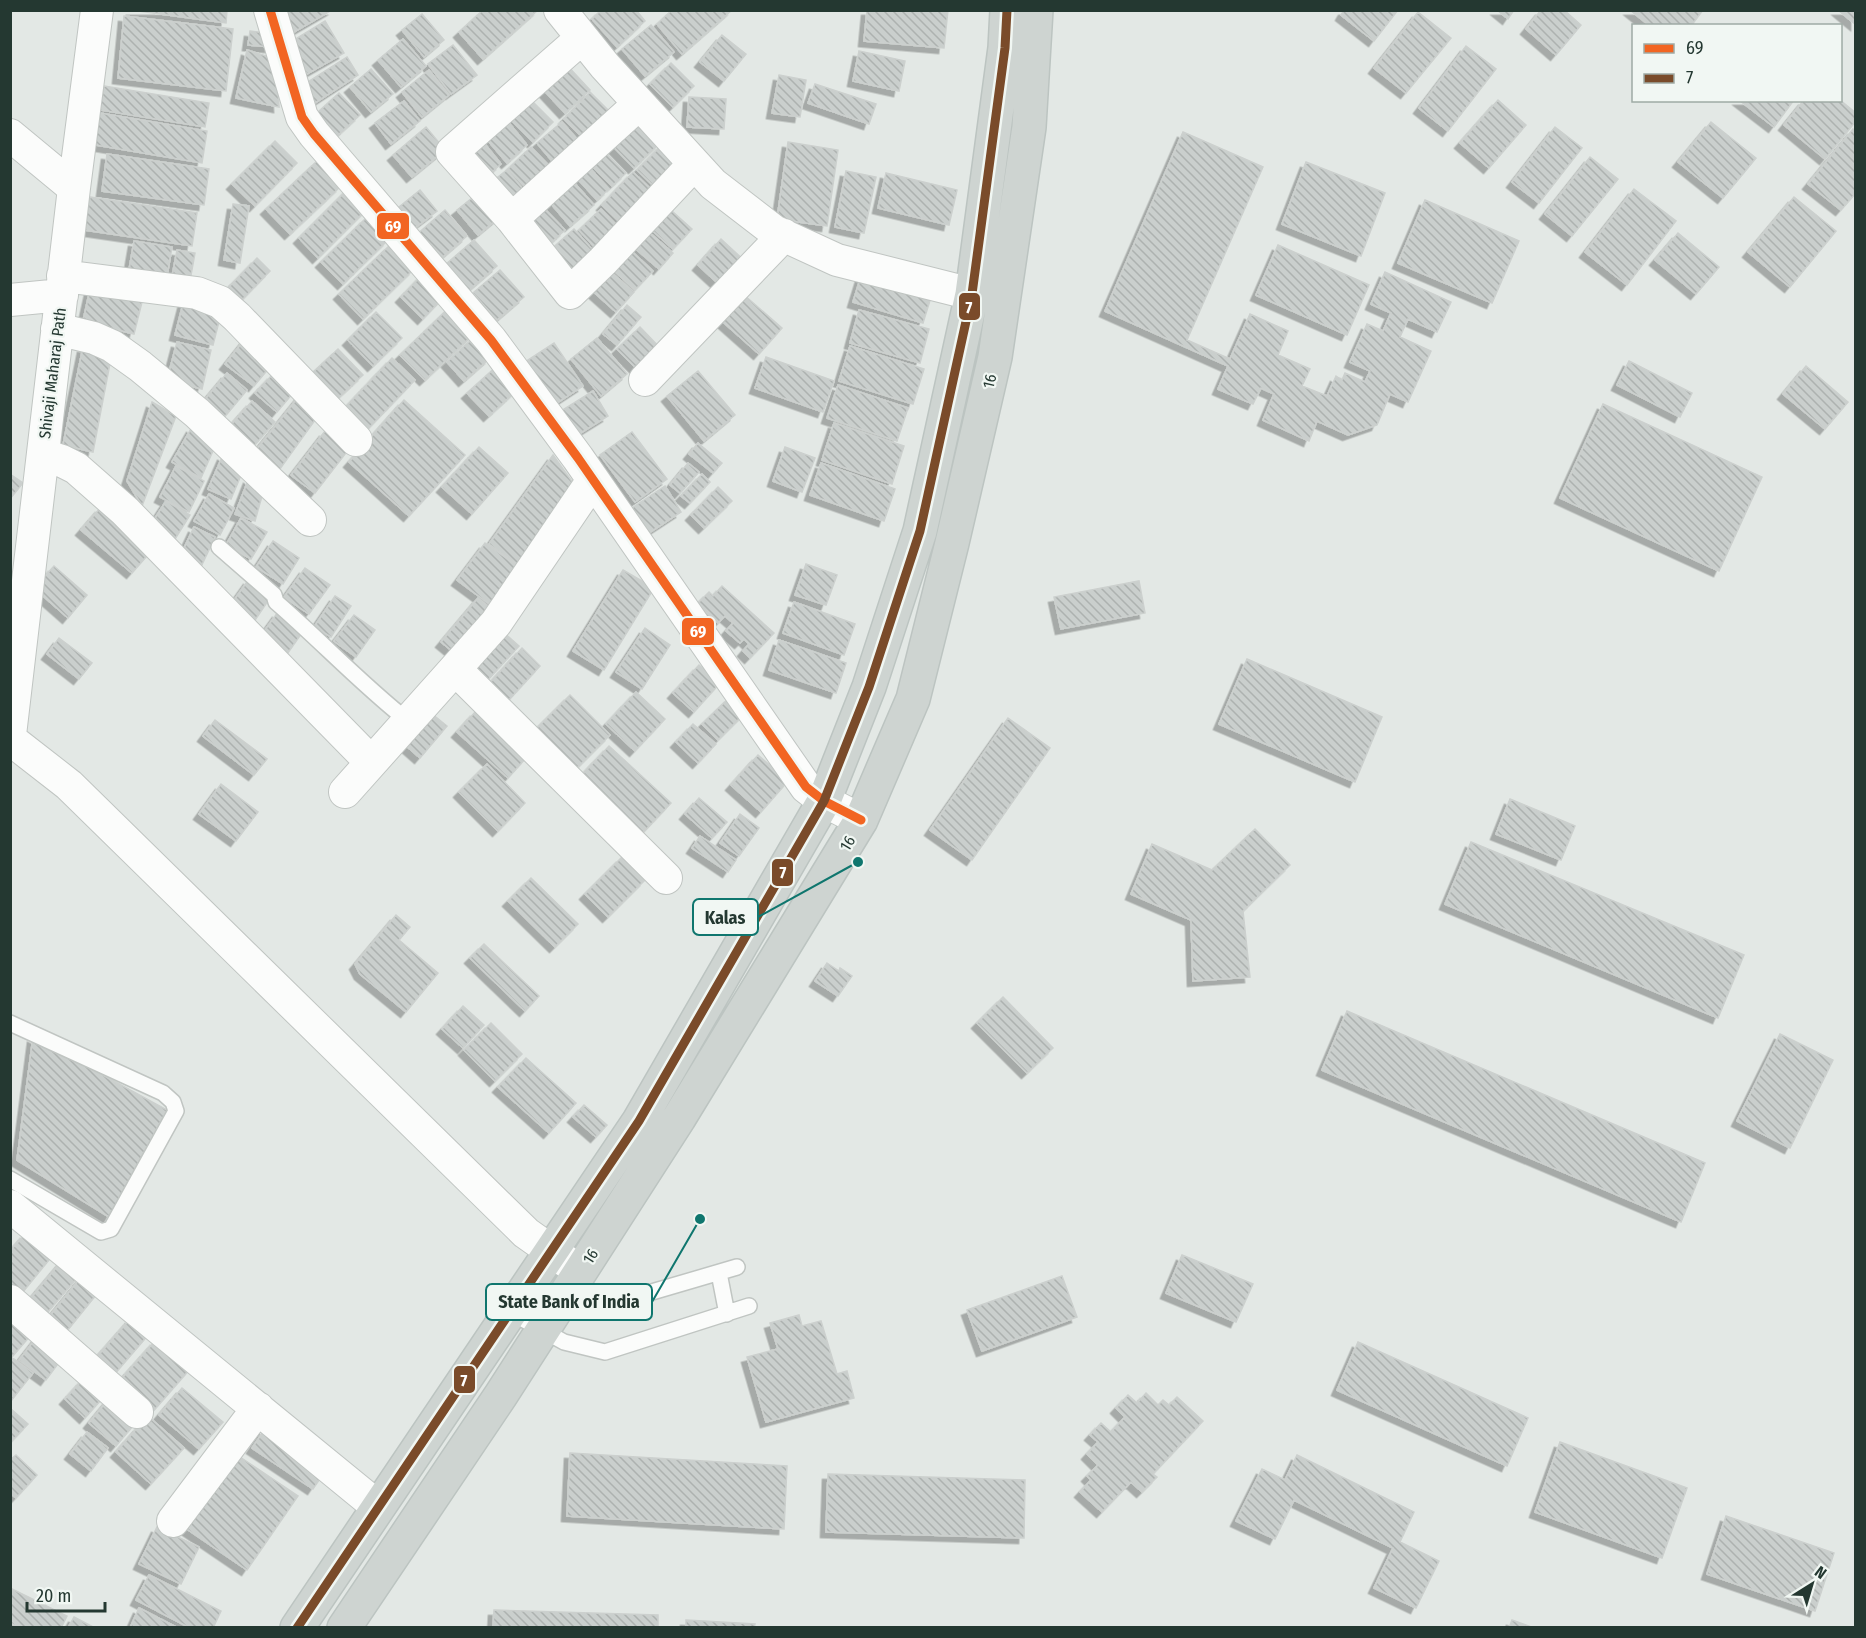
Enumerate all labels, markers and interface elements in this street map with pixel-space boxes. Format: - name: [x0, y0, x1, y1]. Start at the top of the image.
- legend: [1632, 24, 1842, 102]
- text: 69: [1686, 37, 1703, 59]
- text: 7: [1686, 67, 1693, 89]
- line badge: 69: [376, 212, 410, 240]
- text: 69: [385, 217, 401, 236]
- line badge: 7: [958, 292, 981, 321]
- text: 7: [966, 298, 973, 317]
- street label: Shivaji Maharaj Path: [35, 306, 70, 440]
- street label: 16: [979, 372, 1000, 390]
- line badge: 69: [681, 617, 715, 646]
- text: 69: [690, 622, 706, 641]
- street label: 16: [836, 832, 859, 854]
- line badge: 7: [771, 858, 794, 887]
- text: 7: [780, 863, 787, 882]
- callout: Kalas: [693, 899, 758, 935]
- text: Kalas: [705, 907, 745, 929]
- street label: 16: [579, 1245, 602, 1267]
- callout: State Bank of India: [486, 1284, 652, 1320]
- text: State Bank of India: [498, 1291, 640, 1313]
- line badge: 7: [453, 1365, 476, 1394]
- text: 7: [461, 1371, 468, 1390]
- north arrow: [1782, 1554, 1842, 1614]
- text: N: [1811, 1562, 1830, 1583]
- scale bar: [27, 1575, 105, 1613]
- text: 20 m: [36, 1585, 71, 1607]

